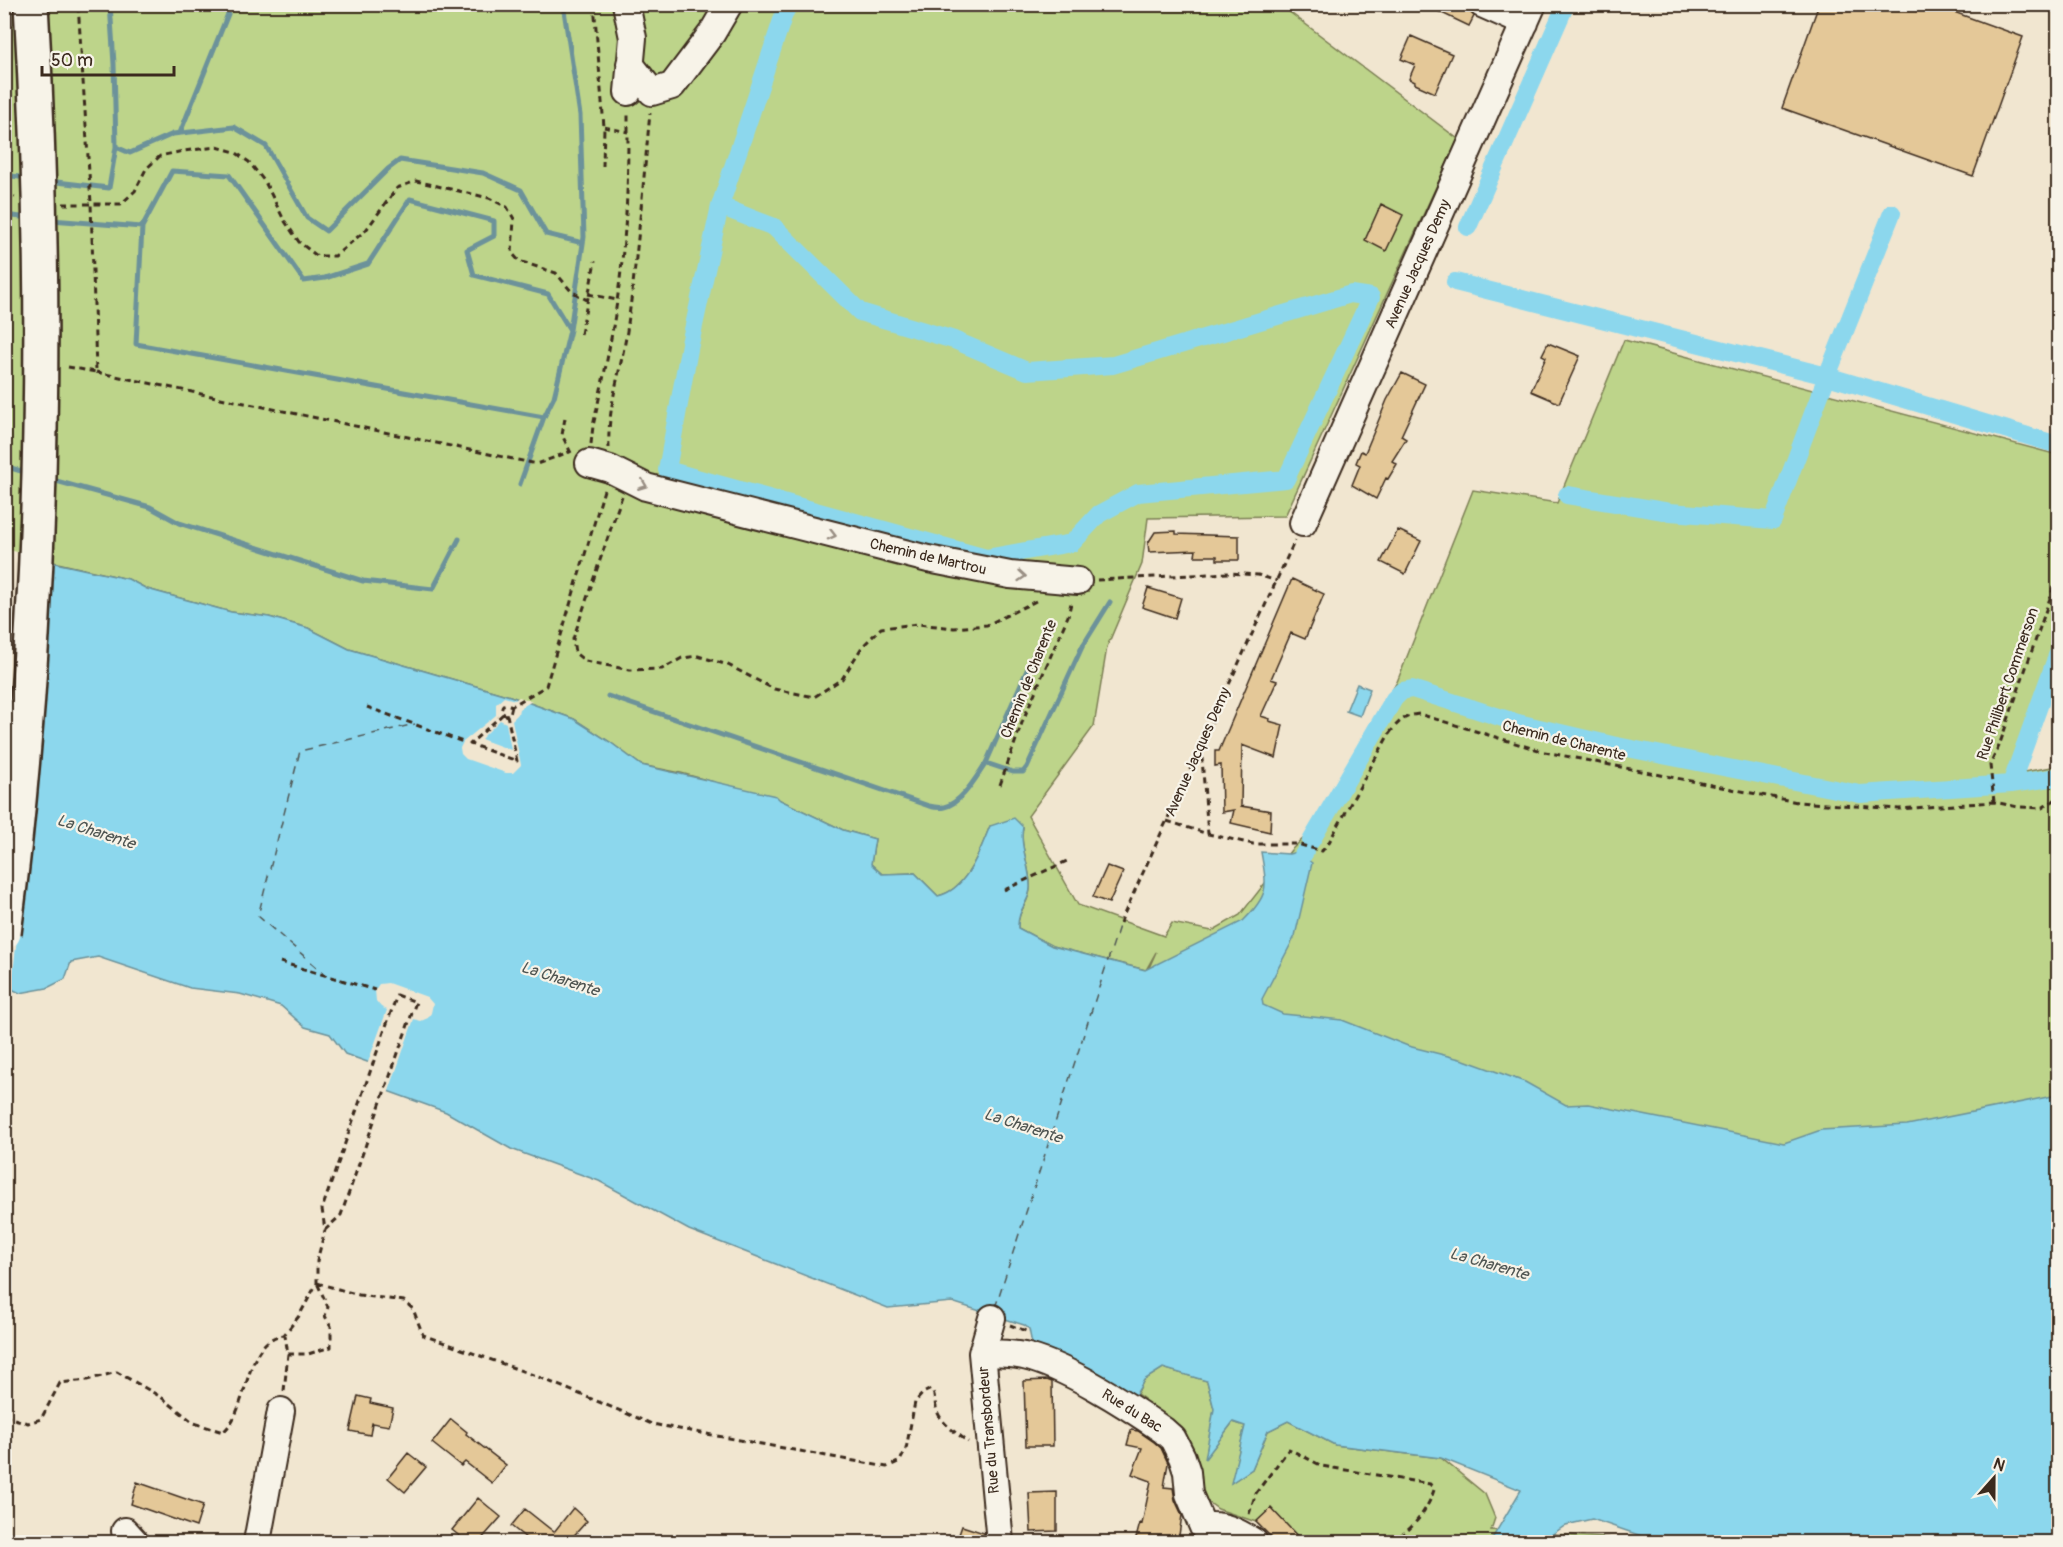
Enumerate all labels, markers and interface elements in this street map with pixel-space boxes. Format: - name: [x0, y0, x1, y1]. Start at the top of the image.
- scale bar: [42, 39, 174, 77]
- text: 50 m: [51, 49, 93, 72]
- street label: Avenue Jacques Demy: [1381, 196, 1455, 332]
- one-way arrow: [637, 478, 648, 490]
- one-way arrow: [827, 527, 837, 540]
- street label: Chemin de Martrou: [868, 534, 988, 580]
- one-way arrow: [1018, 569, 1027, 582]
- street label: Rue Philibert Commerson: [1973, 605, 2043, 763]
- street label: Chemin de Charente: [997, 616, 1062, 741]
- street label: Avenue Jacques Demy: [1161, 684, 1235, 820]
- street label: Chemin de Charente: [1500, 716, 1628, 766]
- water label: La Charente: [54, 810, 140, 855]
- water label: La Charente: [518, 957, 604, 1002]
- water label: La Charente: [981, 1104, 1067, 1149]
- water label: La Charente: [1447, 1243, 1533, 1285]
- street label: Rue du Transbordeur: [974, 1365, 1004, 1495]
- street label: Rue du Bac: [1098, 1385, 1166, 1437]
- north arrow: [1964, 1448, 2024, 1508]
- text: N: [1990, 1454, 2008, 1476]

